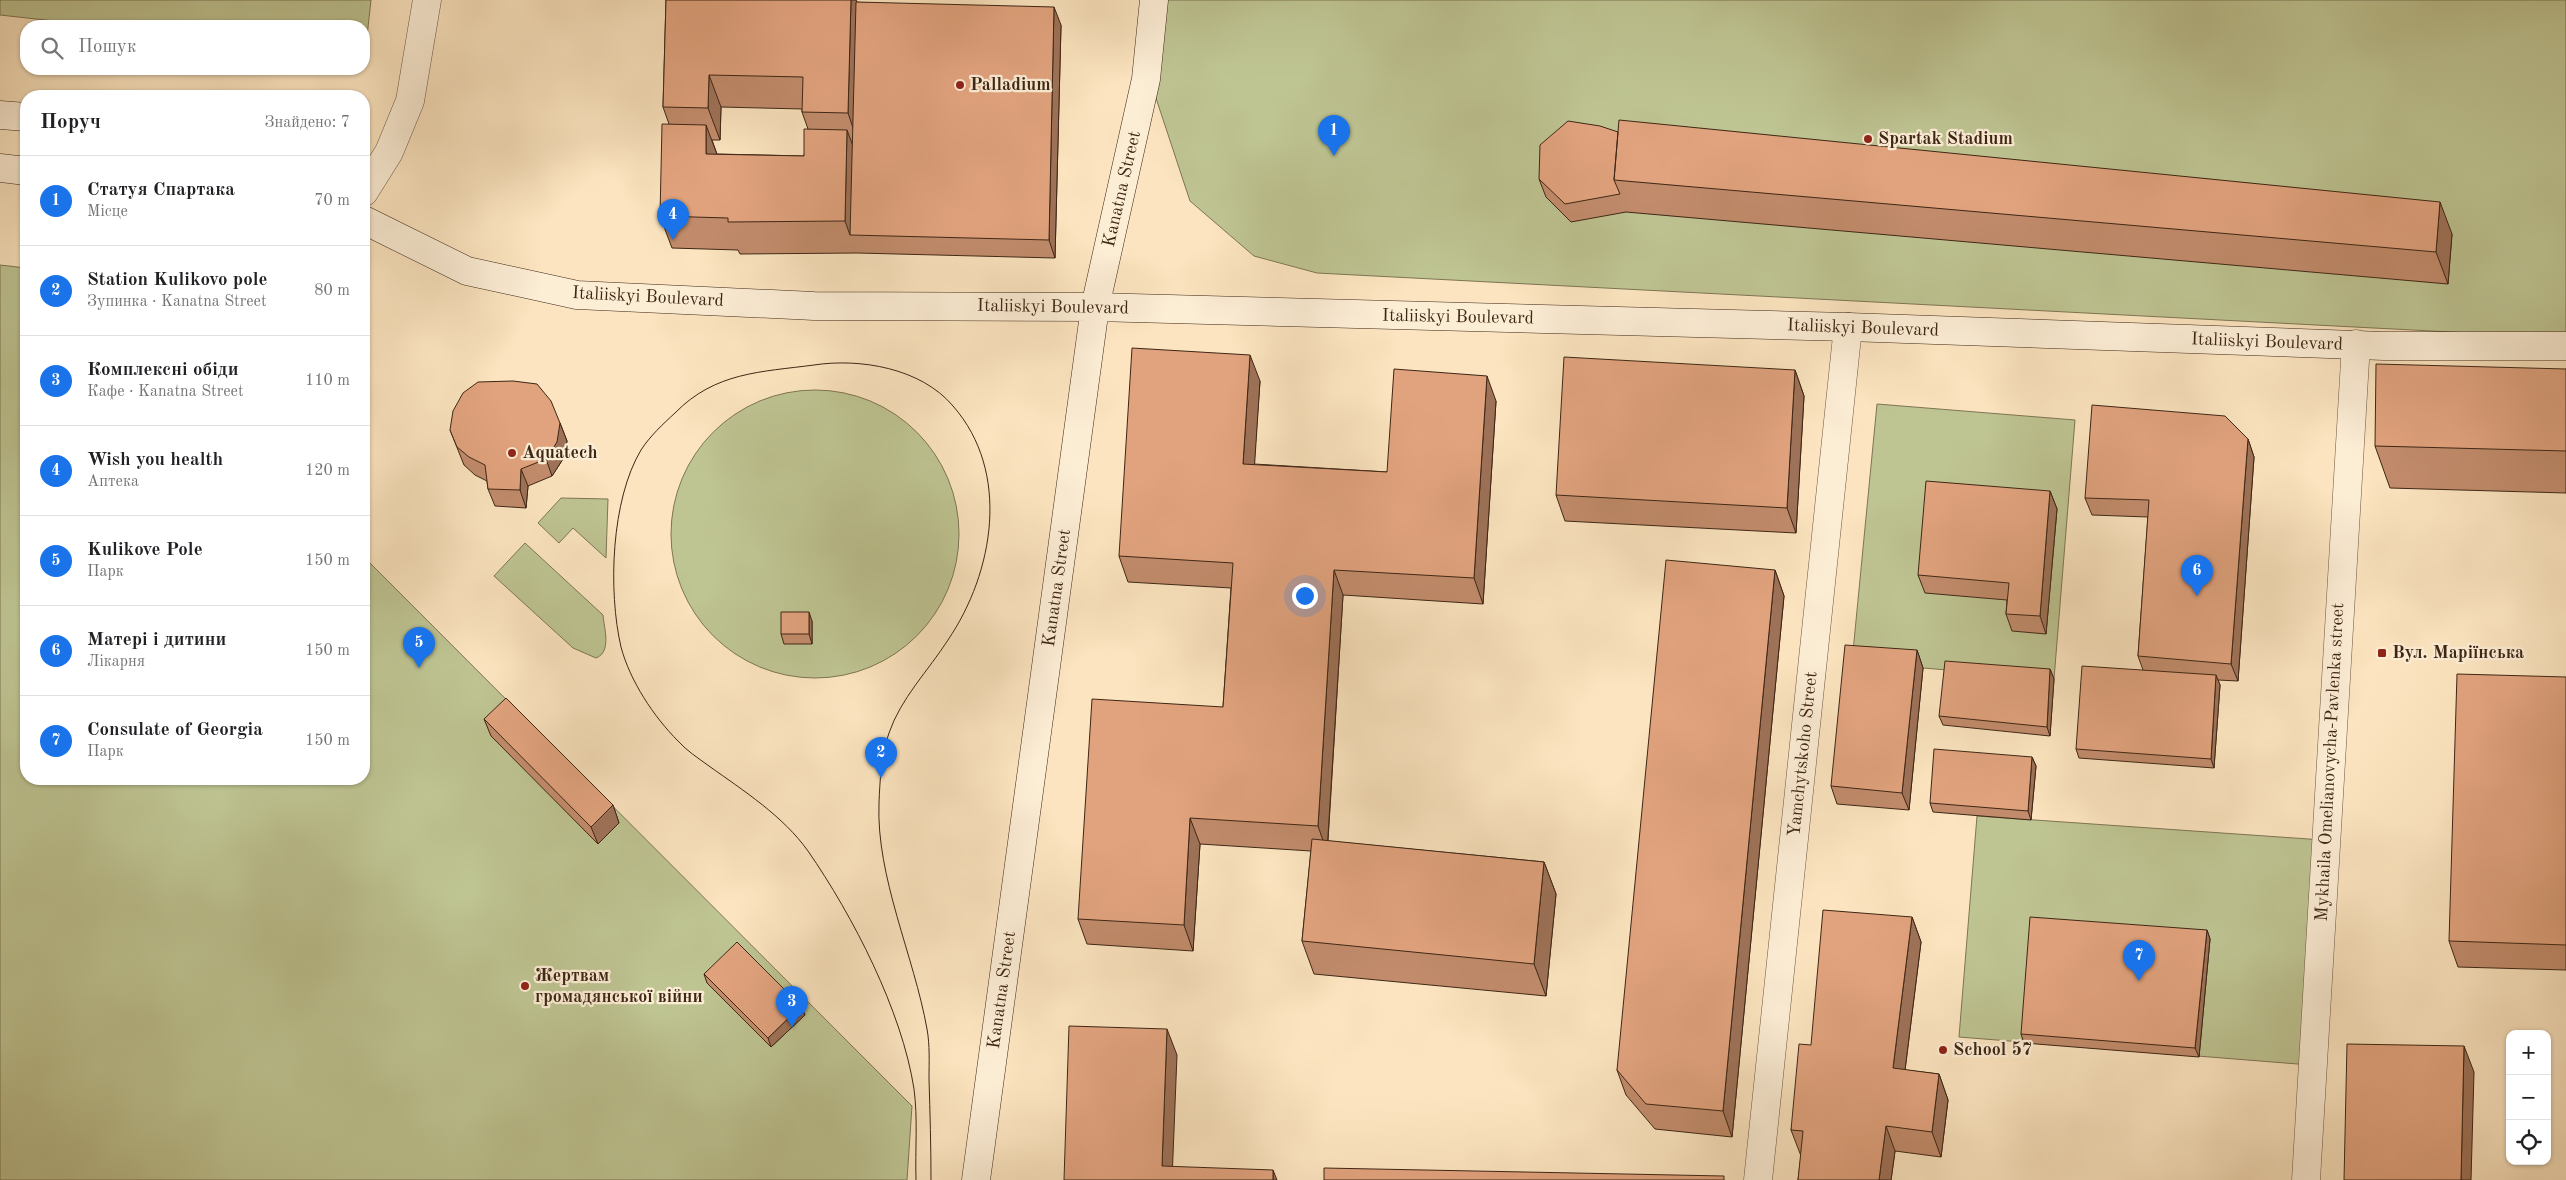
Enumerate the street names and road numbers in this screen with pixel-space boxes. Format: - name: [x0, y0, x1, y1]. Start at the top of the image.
- street label: Kanatna Street: [1100, 129, 1144, 249]
- street label: Italiiskyi Boulevard: [572, 284, 724, 310]
- street label: Italiiskyi Boulevard: [977, 297, 1129, 317]
- street label: Italiiskyi Boulevard: [1382, 307, 1534, 327]
- street label: Italiiskyi Boulevard: [1787, 316, 1939, 340]
- street label: Italiiskyi Boulevard: [2191, 330, 2343, 354]
- street label: Kanatna Street: [1040, 528, 1074, 648]
- street label: Mykhaila Omelianovycha-Pavlenka street: [2313, 602, 2347, 922]
- street label: Yamchytskoho Street: [1785, 670, 1821, 838]
- street label: Kanatna Street: [985, 930, 1019, 1050]

